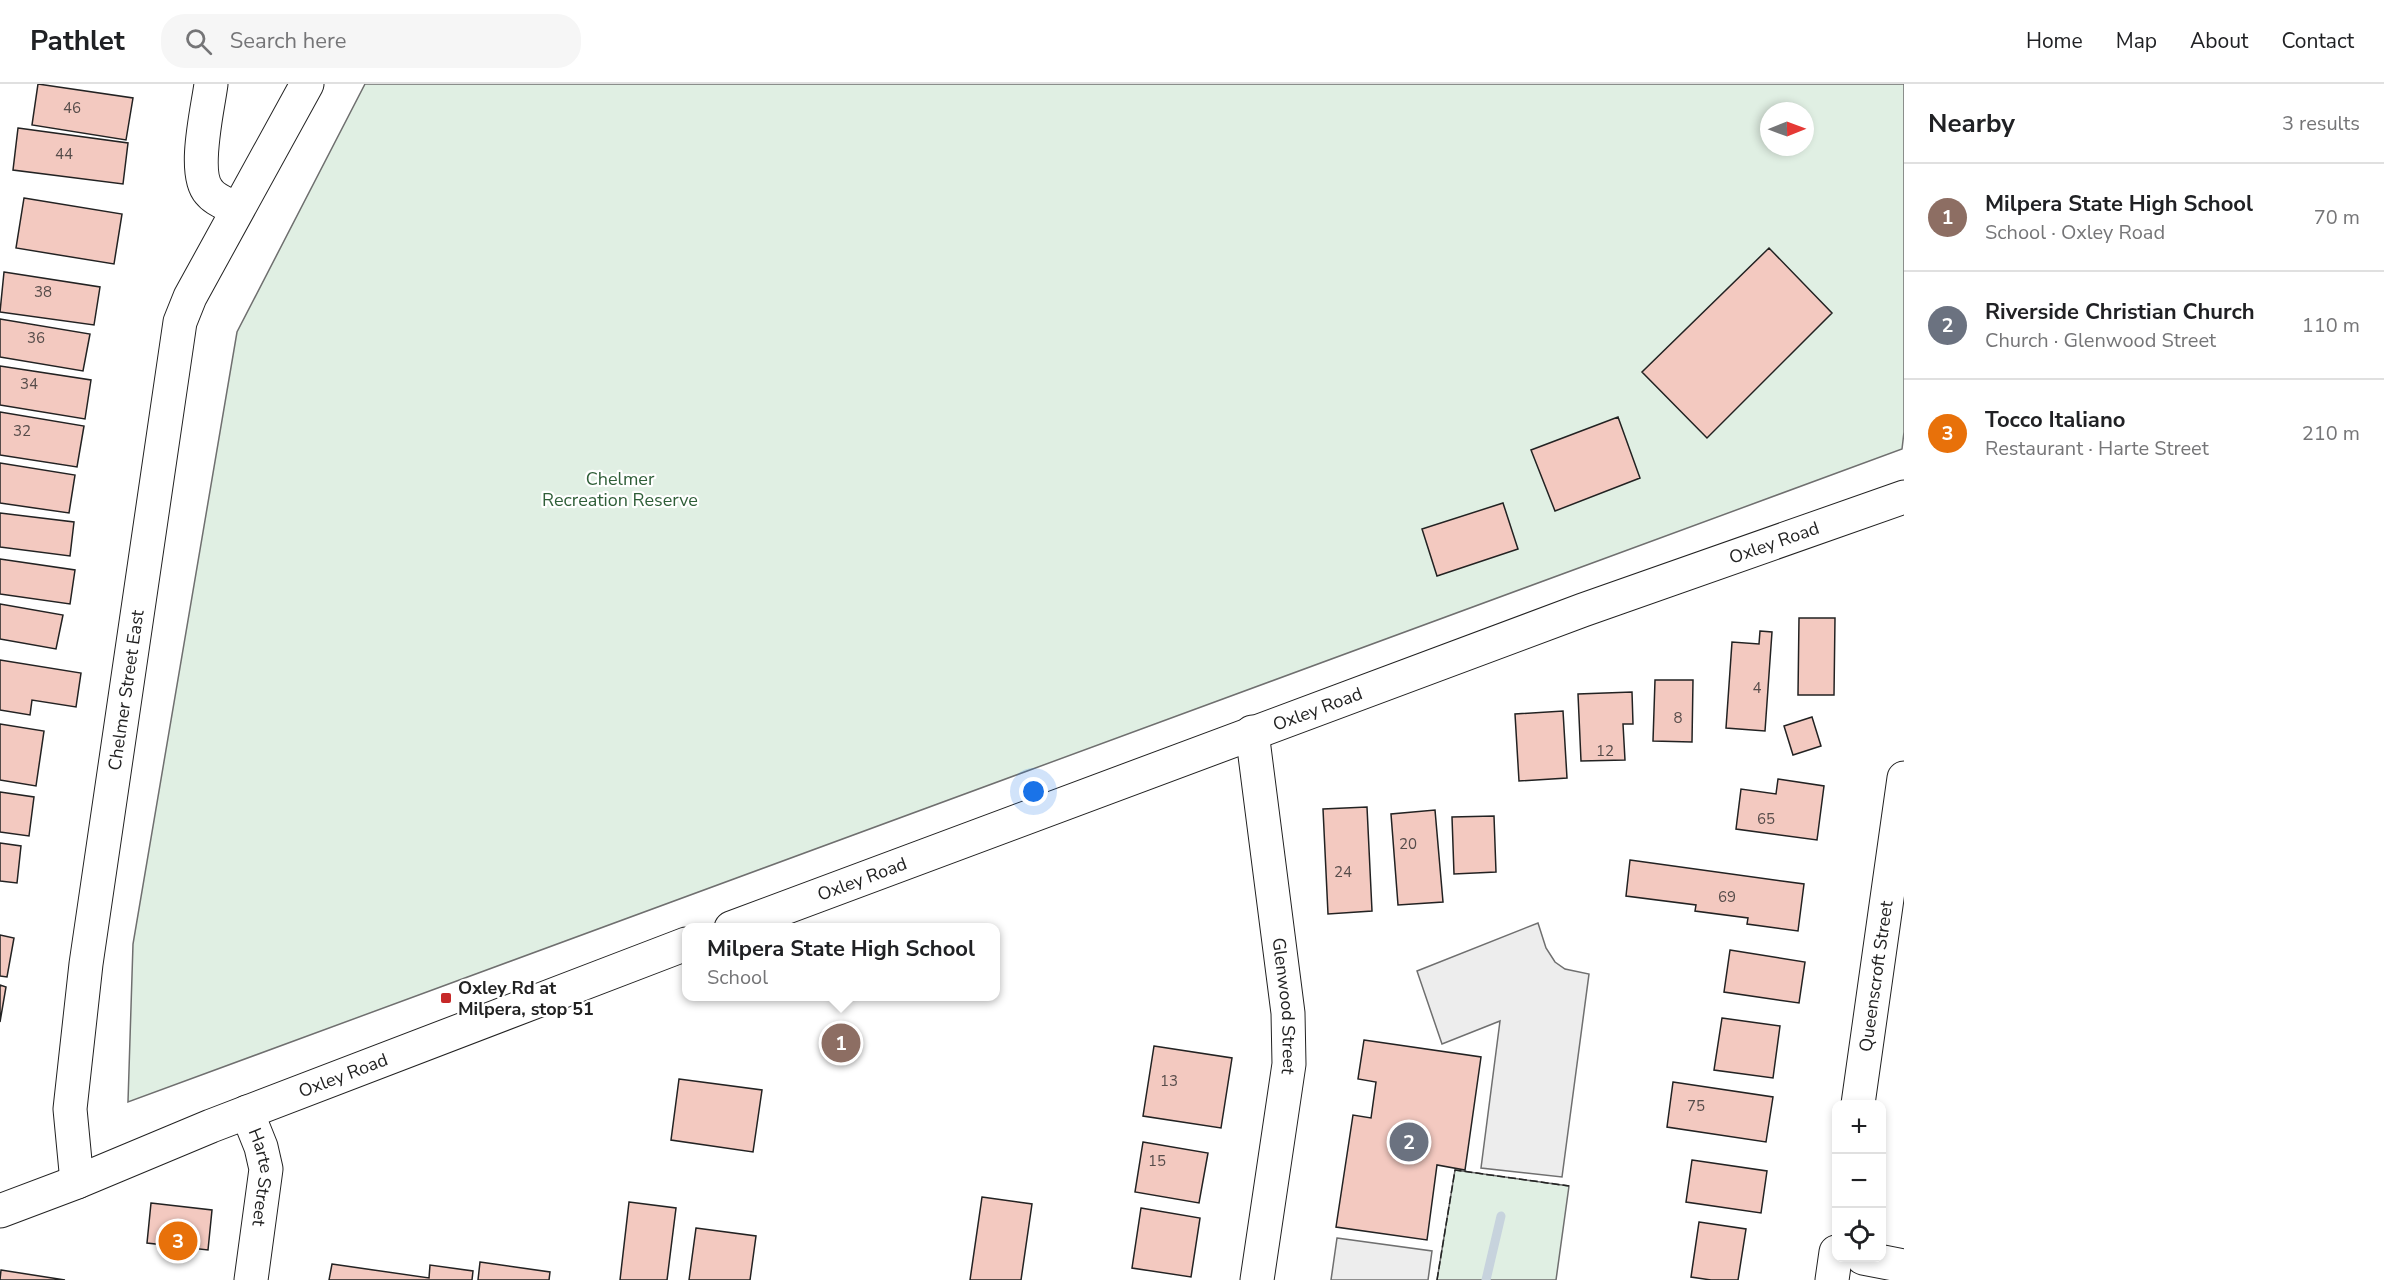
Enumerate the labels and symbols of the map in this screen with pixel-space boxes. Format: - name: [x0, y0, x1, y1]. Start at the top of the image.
- house number: 46: [63, 98, 81, 118]
- north arrow: [1760, 102, 1814, 156]
- house number: 44: [55, 144, 73, 164]
- house number: 38: [34, 282, 52, 302]
- house number: 36: [27, 328, 45, 348]
- house number: 34: [20, 374, 38, 394]
- house number: 32: [13, 421, 31, 441]
- park label: Chelmer Recreation Reserve: [542, 467, 698, 512]
- street label: Oxley Road: [1726, 516, 1822, 570]
- street label: Chelmer Street East: [102, 608, 150, 772]
- house number: 4: [1752, 678, 1762, 698]
- street label: Oxley Road: [1269, 681, 1366, 737]
- house number: 8: [1673, 708, 1683, 728]
- house number: 12: [1596, 741, 1614, 761]
- your location: [1019, 777, 1048, 806]
- house number: 65: [1757, 809, 1775, 829]
- house number: 20: [1399, 834, 1417, 854]
- street label: Oxley Road: [814, 851, 910, 907]
- house number: 24: [1334, 862, 1352, 882]
- house number: 69: [1718, 887, 1736, 907]
- street label: Queenscroft Street: [1854, 899, 1899, 1053]
- street label: Glenwood Street: [1266, 936, 1301, 1077]
- place label: Oxley Rd at Milpera, stop 51: [458, 976, 594, 1021]
- marker: Oxley Rd at Milpera, stop 51: [439, 991, 453, 1005]
- pin: 1: [822, 1020, 860, 1066]
- street label: Oxley Road: [295, 1047, 391, 1103]
- house number: 13: [1160, 1071, 1178, 1091]
- house number: 75: [1687, 1096, 1705, 1116]
- pin: 2: [1390, 1120, 1428, 1164]
- street label: Harte Street: [243, 1124, 279, 1228]
- house number: 15: [1148, 1151, 1166, 1171]
- pin: 3: [158, 1218, 198, 1264]

